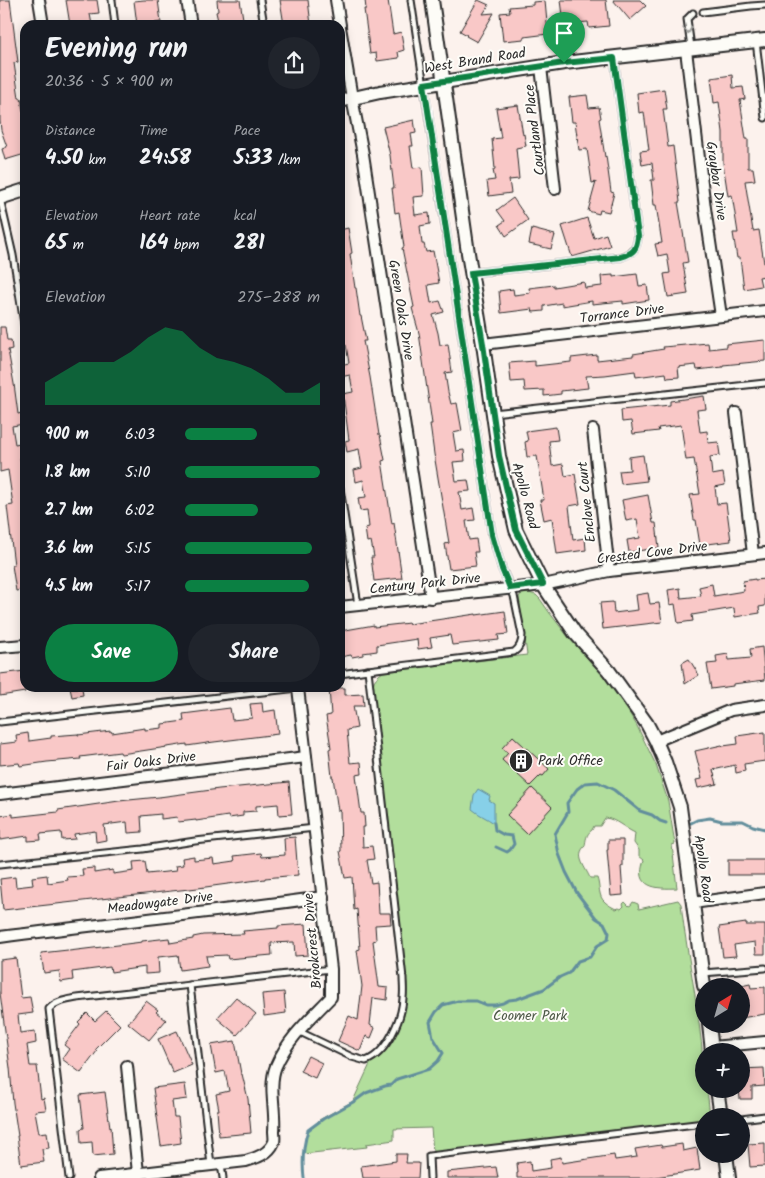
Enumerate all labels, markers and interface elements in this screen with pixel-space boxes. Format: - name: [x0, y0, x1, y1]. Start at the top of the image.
- pin: [543, 12, 585, 63]
- icon: arrive: [550, 19, 578, 47]
- one-way arrow: [683, 25, 693, 34]
- text: Evening run: [45, 27, 188, 72]
- button: share: [268, 37, 320, 89]
- street label: West Brand Road: [423, 42, 528, 80]
- text: 20:36 · 5 × 900 m: [45, 69, 173, 94]
- street label: Courtland Place: [518, 82, 552, 177]
- text: Distance: [45, 120, 95, 142]
- text: Time: [139, 120, 168, 142]
- text: Pace: [234, 120, 260, 142]
- street label: Graybar Drive: [700, 140, 733, 223]
- text: 4.50: [45, 142, 83, 175]
- text: 24:58: [139, 142, 191, 175]
- text: 5:33: [234, 142, 272, 175]
- text: km: [83, 149, 106, 171]
- text: /km: [272, 149, 301, 171]
- text: Elevation: [45, 205, 98, 227]
- text: Heart rate: [139, 205, 200, 227]
- text: kcal: [234, 205, 256, 227]
- text: 65: [45, 227, 67, 260]
- text: 164: [139, 227, 169, 260]
- text: 281: [234, 227, 265, 260]
- text: m: [67, 234, 84, 256]
- text: bpm: [169, 234, 199, 256]
- street label: Green Oaks Drive: [382, 258, 420, 362]
- text: Elevation: [45, 285, 106, 310]
- text: 275–288 m: [237, 285, 320, 310]
- street label: Torrance Drive: [579, 298, 666, 330]
- text: 900 m: [45, 422, 89, 447]
- text: 6:03: [125, 422, 155, 447]
- text: 1.8 km: [45, 460, 90, 485]
- text: 5:10: [125, 460, 151, 485]
- street label: Apollo Road: [506, 460, 545, 533]
- street label: Enclave Court: [572, 460, 602, 544]
- text: 2.7 km: [45, 498, 93, 523]
- text: 6:02: [125, 498, 155, 523]
- street label: Crested Cove Drive: [595, 535, 709, 571]
- text: 3.6 km: [45, 536, 93, 561]
- text: 5:15: [125, 536, 151, 561]
- street label: Century Park Drive: [368, 567, 482, 601]
- text: 4.5 km: [45, 574, 93, 599]
- text: 5:17: [125, 574, 150, 599]
- button: Save: [45, 624, 178, 682]
- button: Share: [188, 624, 320, 682]
- street label: Fair Oaks Drive: [105, 746, 198, 778]
- building icon: Park Office: [508, 748, 534, 774]
- place label: Park Office: [538, 750, 603, 772]
- street label: Apollo Road: [687, 834, 719, 905]
- street label: Meadowgate Drive: [106, 886, 215, 920]
- street label: Brookcrest Drive: [298, 891, 328, 990]
- north arrow: [695, 978, 750, 1032]
- map controls: [695, 978, 750, 1163]
- park label: Coomer Park: [493, 1005, 567, 1027]
- button: +: [695, 1043, 750, 1098]
- button: −: [695, 1108, 750, 1163]

